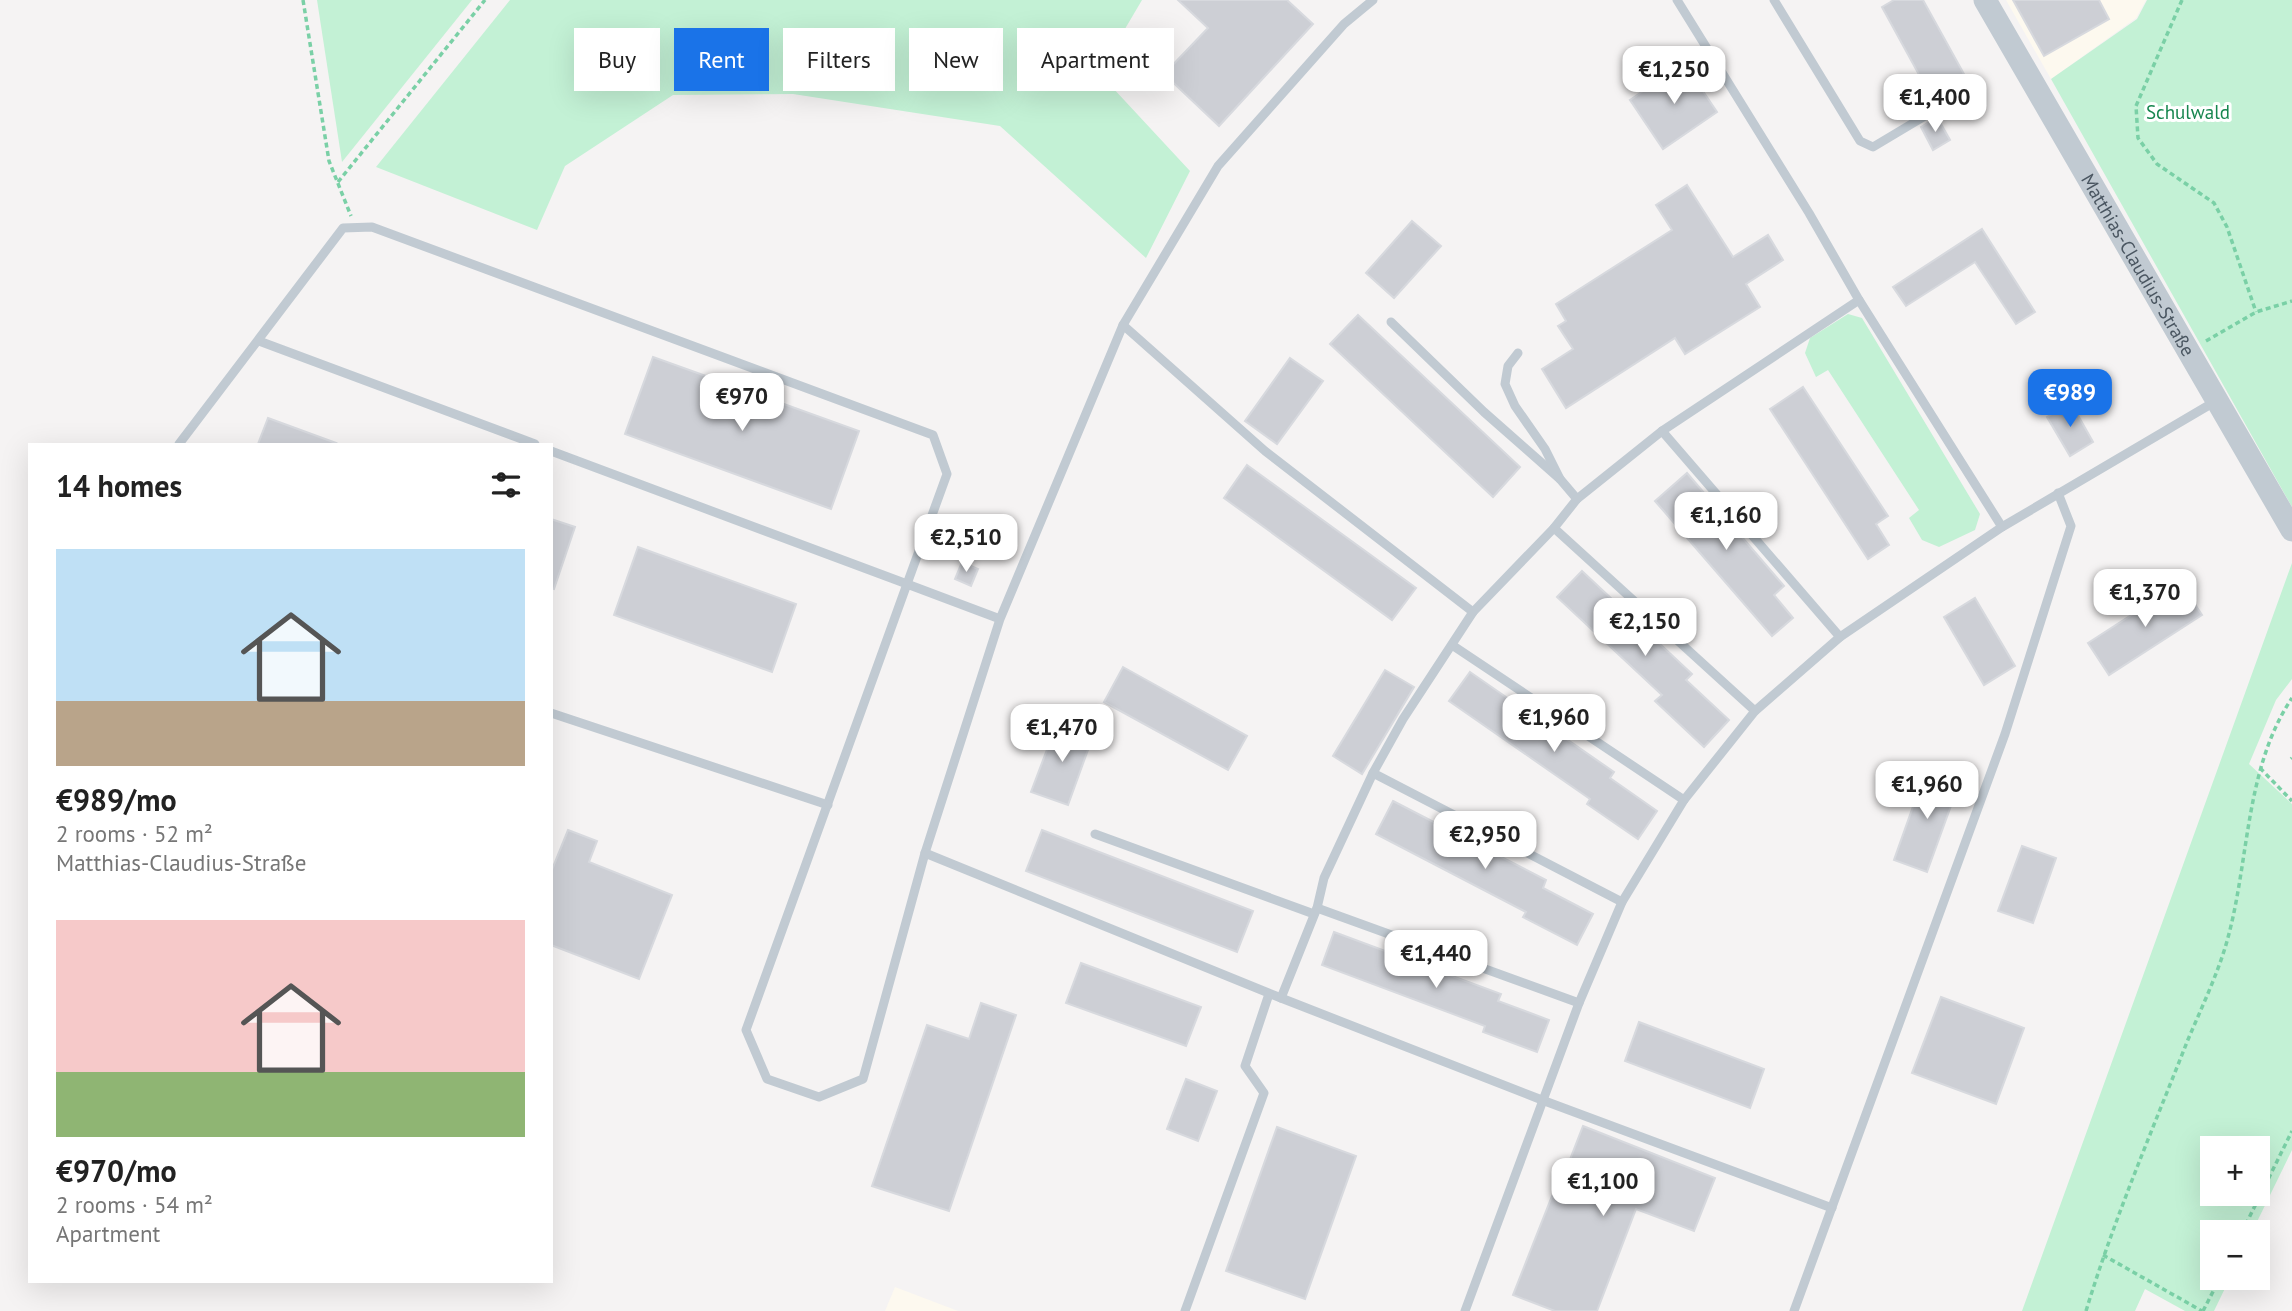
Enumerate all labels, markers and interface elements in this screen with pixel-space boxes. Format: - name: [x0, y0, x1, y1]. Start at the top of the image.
- chip: Buy: [574, 28, 660, 91]
- chip: Rent: [674, 28, 769, 91]
- chip: Filters: [783, 28, 895, 91]
- chip: New: [909, 28, 1003, 91]
- chip: Apartment: [1017, 28, 1174, 91]
- pin: €1,250: [1617, 46, 1731, 106]
- text: €1,250: [1638, 54, 1710, 83]
- pin: €1,400: [1878, 74, 1992, 134]
- text: €1,400: [1899, 82, 1971, 111]
- park label: Schulwald: [2146, 100, 2230, 124]
- street label: Matthias-Claudius-Straße: [2076, 169, 2201, 360]
- pin: €989: [2029, 370, 2111, 429]
- pin: €970: [701, 374, 783, 433]
- text: €989: [2044, 377, 2096, 406]
- text: €970: [716, 381, 768, 410]
- text: 14 homes: [56, 466, 182, 505]
- icon: filters: [487, 466, 525, 504]
- pin: €1,160: [1669, 492, 1783, 552]
- text: €1,160: [1690, 500, 1762, 529]
- pin: €2,510: [909, 514, 1023, 574]
- text: €2,510: [930, 522, 1002, 551]
- pin: €1,370: [2088, 570, 2202, 629]
- text: €1,370: [2109, 577, 2181, 606]
- icon: home: [228, 594, 354, 720]
- pin: €2,150: [1588, 598, 1702, 658]
- text: €2,150: [1609, 606, 1681, 635]
- pin: €1,960: [1497, 694, 1611, 754]
- text: €1,960: [1518, 702, 1590, 731]
- pin: €1,470: [1005, 704, 1119, 764]
- text: €1,470: [1026, 712, 1098, 741]
- pin: €1,960: [1870, 762, 1984, 821]
- text: €1,960: [1891, 769, 1963, 798]
- text: €989/mo: [56, 780, 177, 819]
- pin: €2,950: [1428, 812, 1542, 871]
- text: 2 rooms · 52 m²: [56, 819, 213, 848]
- text: €2,950: [1449, 819, 1521, 848]
- text: Matthias-Claudius-Straße: [56, 848, 306, 877]
- pin: €1,440: [1379, 930, 1493, 990]
- text: €1,440: [1400, 938, 1472, 967]
- icon: home: [228, 965, 354, 1091]
- map controls: [2200, 1136, 2270, 1290]
- button: +: [2200, 1136, 2270, 1206]
- text: €970/mo: [56, 1151, 177, 1190]
- pin: €1,100: [1546, 1158, 1660, 1218]
- text: €1,100: [1567, 1166, 1639, 1195]
- text: 2 rooms · 54 m²: [56, 1190, 213, 1219]
- text: Apartment: [56, 1219, 160, 1248]
- button: −: [2200, 1220, 2270, 1290]

